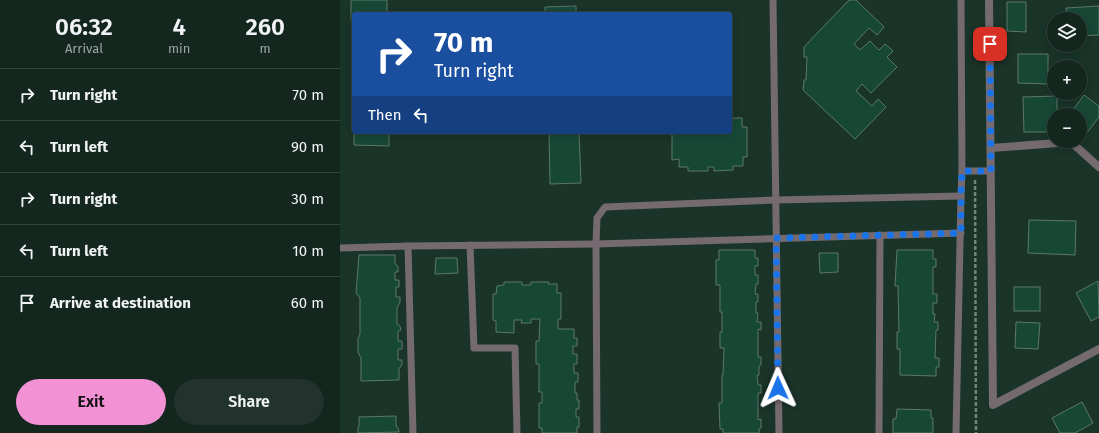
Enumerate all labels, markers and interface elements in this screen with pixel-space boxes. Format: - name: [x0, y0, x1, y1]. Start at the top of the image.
- map controls: [1047, 12, 1087, 148]
- button: layers: [1047, 12, 1087, 52]
- text: 06:32: [55, 13, 113, 41]
- text: 4: [172, 13, 186, 41]
- text: 260: [245, 13, 285, 41]
- text: 70 m: [434, 26, 493, 59]
- pin: [973, 27, 1007, 61]
- icon: right: [368, 28, 420, 80]
- icon: arrive: [979, 33, 1001, 55]
- text: Arrival: [65, 41, 103, 56]
- text: min: [168, 41, 190, 56]
- text: m: [260, 41, 271, 56]
- text: Turn right: [434, 60, 514, 82]
- button: +: [1047, 60, 1087, 100]
- icon: right: [16, 84, 38, 106]
- text: Turn right: [50, 86, 117, 104]
- text: 70 m: [292, 86, 324, 104]
- icon: left: [410, 104, 432, 126]
- text: Then: [368, 106, 402, 124]
- button: −: [1047, 108, 1087, 148]
- icon: left: [16, 136, 38, 158]
- text: Turn left: [50, 138, 108, 156]
- text: 90 m: [291, 138, 324, 156]
- icon: right: [16, 188, 38, 210]
- text: Turn right: [50, 190, 117, 208]
- text: 30 m: [291, 190, 324, 208]
- icon: left: [16, 240, 38, 262]
- text: Turn left: [50, 242, 108, 260]
- text: 10 m: [292, 242, 324, 260]
- icon: arrive: [16, 292, 38, 314]
- text: Arrive at destination: [50, 294, 191, 312]
- text: 60 m: [291, 294, 324, 312]
- position arrow: [757, 367, 799, 409]
- button: Exit: [16, 379, 166, 425]
- button: Share: [174, 379, 324, 425]

